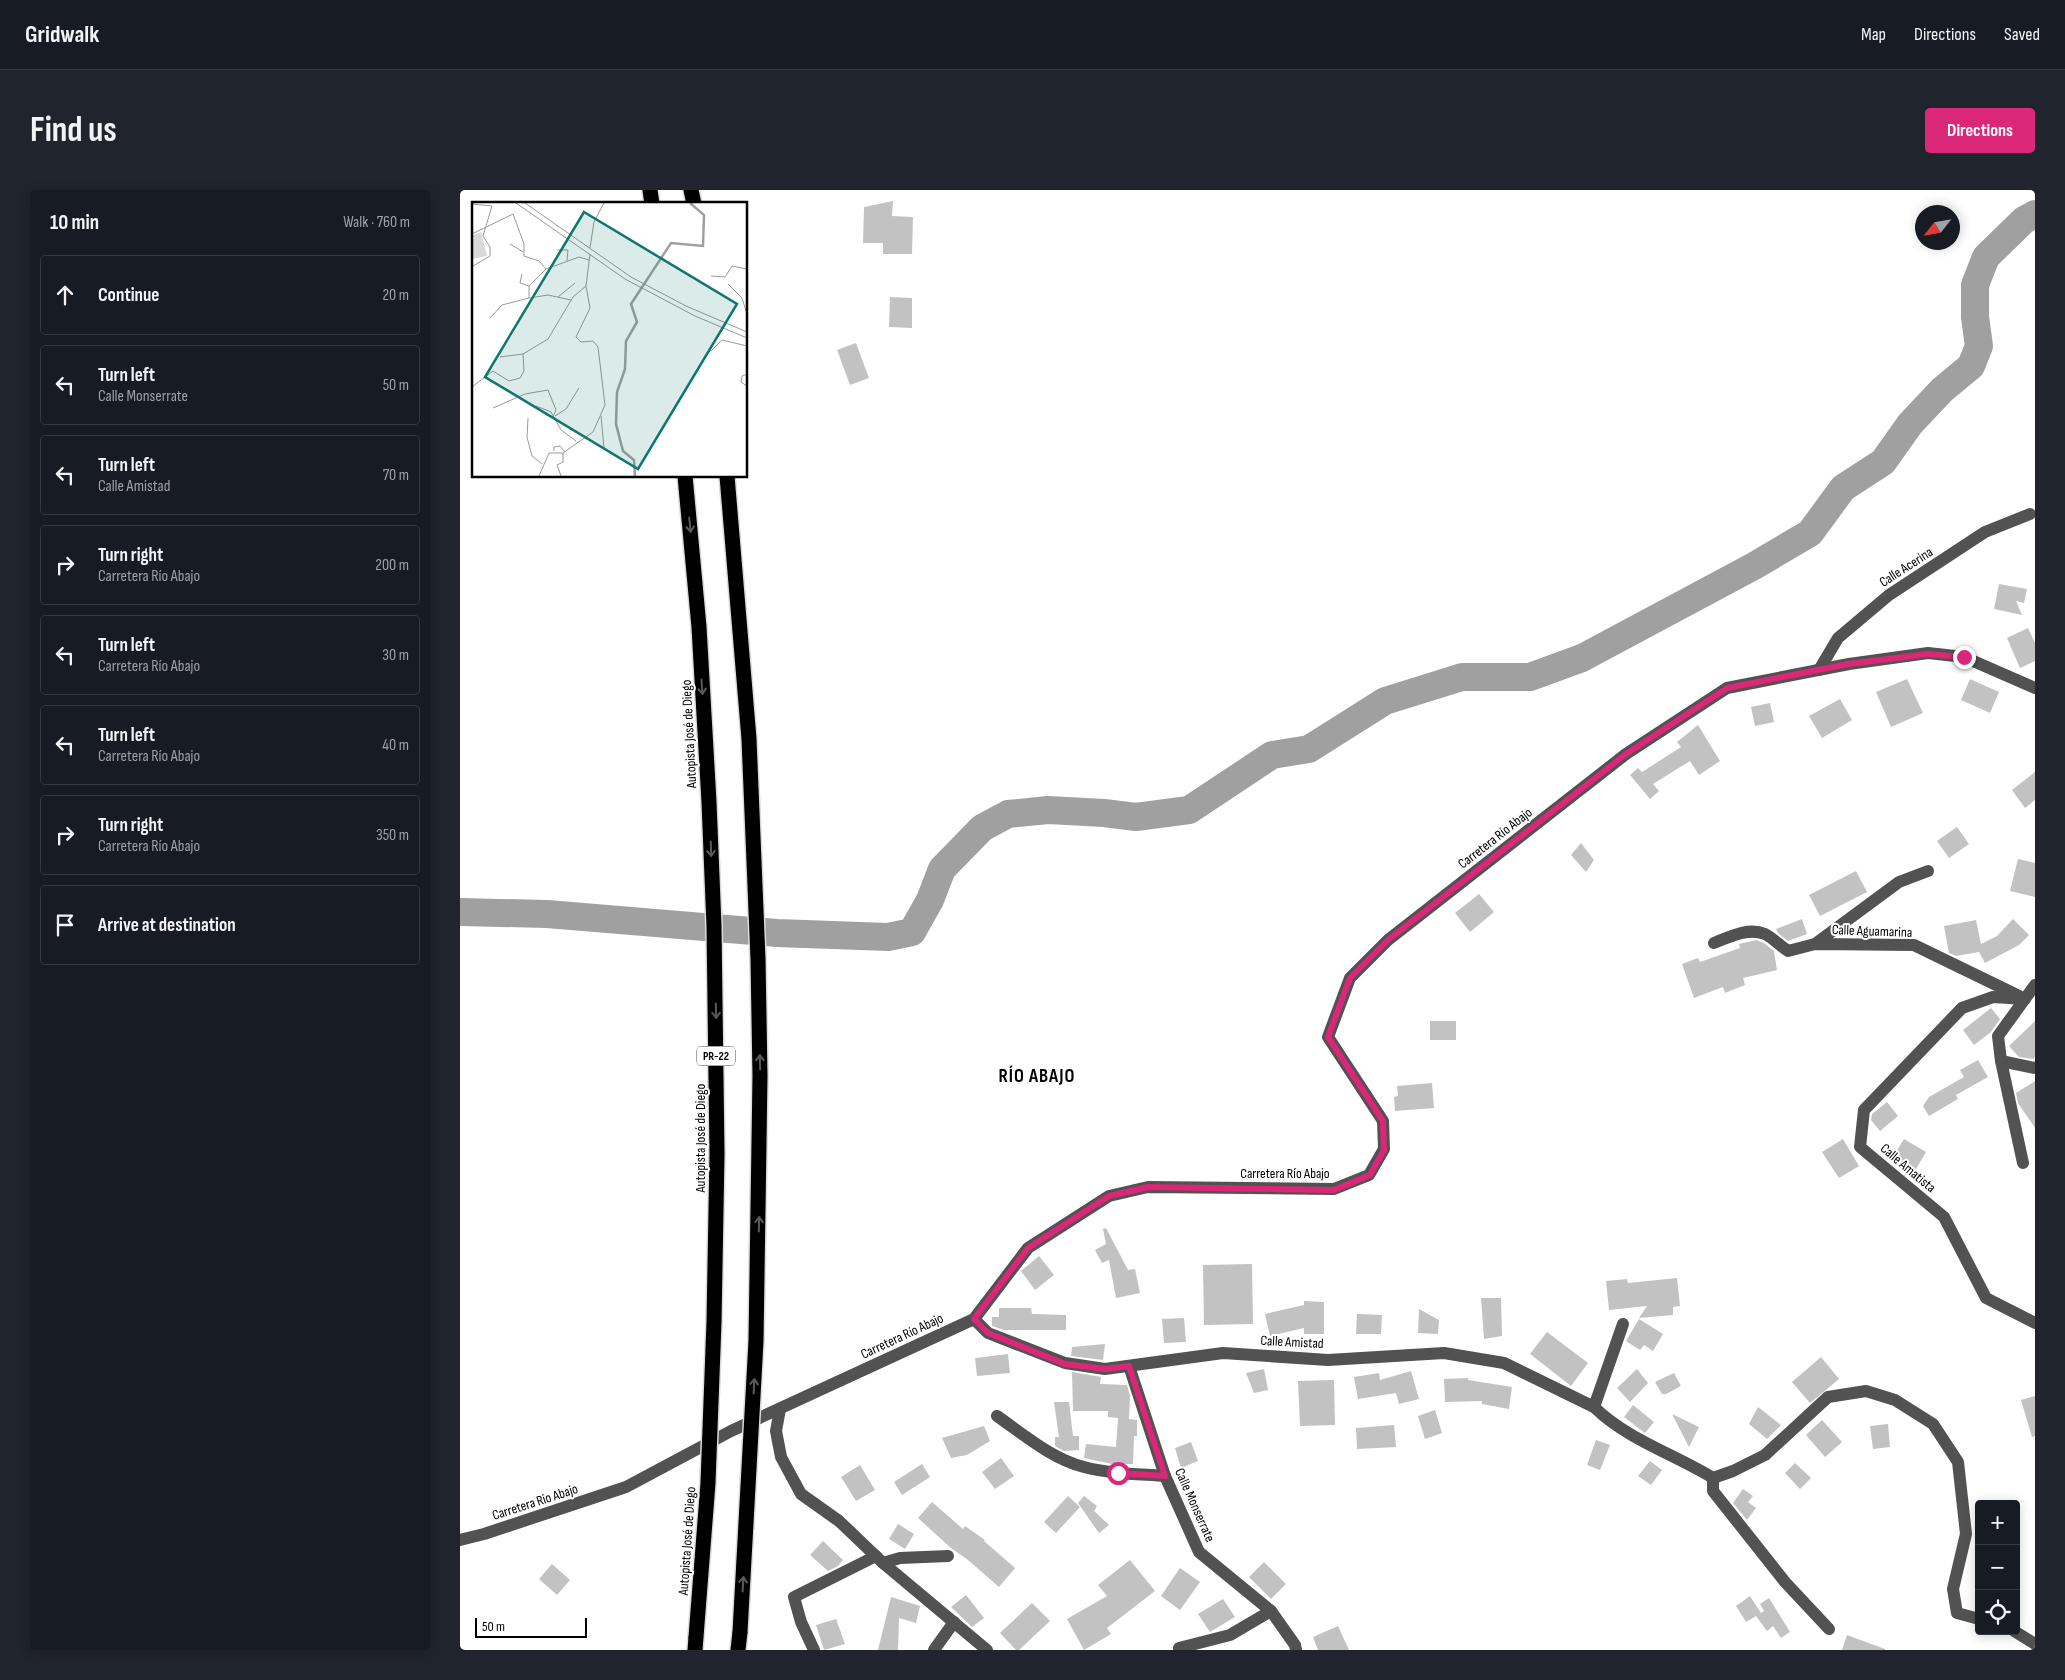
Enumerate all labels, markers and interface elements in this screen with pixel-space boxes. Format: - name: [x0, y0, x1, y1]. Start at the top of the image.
- text: Gridwalk: [25, 20, 99, 49]
- text: Map: [1861, 24, 1886, 45]
- text: Directions: [1914, 24, 1976, 45]
- text: Saved: [2004, 24, 2040, 45]
- button: Directions: [1925, 108, 2035, 153]
- text: Find us: [30, 109, 117, 152]
- inset map: [472, 202, 748, 478]
- north arrow: [1915, 205, 1960, 250]
- text: 10 min: [50, 210, 99, 235]
- text: Walk · 760 m: [343, 213, 410, 232]
- icon: ahead: [51, 281, 79, 309]
- text: Continue: [98, 284, 159, 307]
- text: 20 m: [382, 286, 409, 305]
- text: Turn left: [98, 364, 155, 387]
- icon: left: [51, 371, 79, 399]
- text: 50 m: [383, 376, 409, 395]
- text: Calle Monserrate: [98, 387, 188, 406]
- text: Turn left: [98, 454, 155, 477]
- icon: left: [51, 461, 79, 489]
- text: 70 m: [383, 466, 409, 485]
- text: Calle Amistad: [98, 477, 170, 496]
- one-way arrow: [685, 516, 695, 532]
- street label: Calle Acerina: [1876, 543, 1936, 591]
- text: Turn right: [98, 544, 163, 567]
- icon: right: [51, 551, 79, 579]
- text: 200 m: [375, 556, 409, 575]
- text: Carretera Río Abajo: [98, 567, 200, 586]
- text: Turn left: [98, 634, 155, 657]
- icon: left: [51, 641, 79, 669]
- text: 30 m: [382, 646, 409, 665]
- route end: [1953, 646, 1976, 669]
- text: Carretera Río Abajo: [98, 657, 200, 676]
- street label: Autopista José de Diego: [678, 679, 700, 790]
- one-way arrow: [698, 679, 707, 695]
- text: Turn left: [98, 724, 155, 747]
- icon: left: [51, 731, 79, 759]
- text: 40 m: [382, 736, 409, 755]
- text: Carretera Río Abajo: [98, 747, 200, 766]
- street label: Carretera Río Abajo: [1455, 804, 1536, 872]
- text: Turn right: [98, 814, 163, 837]
- icon: right: [51, 821, 79, 849]
- text: 350 m: [376, 826, 409, 845]
- text: Carretera Río Abajo: [98, 837, 200, 856]
- one-way arrow: [707, 841, 716, 857]
- icon: arrive: [51, 911, 79, 939]
- text: Arrive at destination: [98, 914, 236, 937]
- street label: Calle Aguamarina: [1832, 921, 1912, 941]
- one-way arrow: [711, 1003, 721, 1019]
- road number: PR-22: [697, 1046, 735, 1066]
- one-way arrow: [755, 1054, 765, 1070]
- district label: RÍO ABAJO: [999, 1065, 1075, 1088]
- street label: Autopista José de Diego: [692, 1083, 709, 1193]
- street label: Calle Amatista: [1877, 1140, 1939, 1196]
- street label: Carretera Río Abajo: [1240, 1165, 1330, 1182]
- one-way arrow: [754, 1216, 764, 1232]
- street label: Carretera Río Abajo: [858, 1309, 946, 1363]
- street label: Calle Amistad: [1260, 1332, 1324, 1352]
- one-way arrow: [749, 1379, 758, 1395]
- route start: [1107, 1462, 1130, 1485]
- street label: Calle Monserrate: [1171, 1466, 1219, 1544]
- street label: Carretera Río Abajo: [490, 1480, 580, 1524]
- street label: Autopista José de Diego: [675, 1486, 699, 1597]
- map controls: [1975, 1500, 2020, 1635]
- button: +: [1975, 1500, 2020, 1545]
- button: −: [1975, 1545, 2020, 1590]
- one-way arrow: [738, 1576, 747, 1592]
- button: locate: [1975, 1590, 2020, 1635]
- scale bar: [475, 1615, 588, 1638]
- text: 50 m: [482, 1618, 505, 1635]

